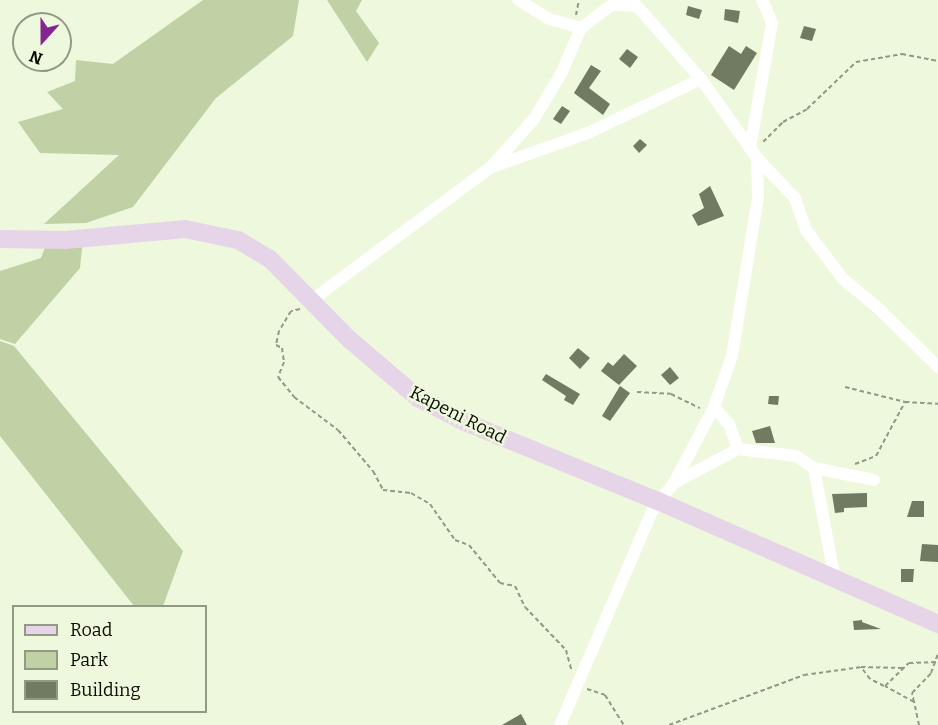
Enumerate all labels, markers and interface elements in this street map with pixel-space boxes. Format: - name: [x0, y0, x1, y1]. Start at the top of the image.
- north arrow: [12, 12, 72, 72]
- text: N: [27, 46, 45, 68]
- street label: Kapeni Road: [406, 382, 510, 448]
- legend: [12, 605, 207, 713]
- text: Road: [70, 619, 112, 641]
- text: Park: [70, 649, 108, 671]
- text: Building: [70, 679, 141, 701]

